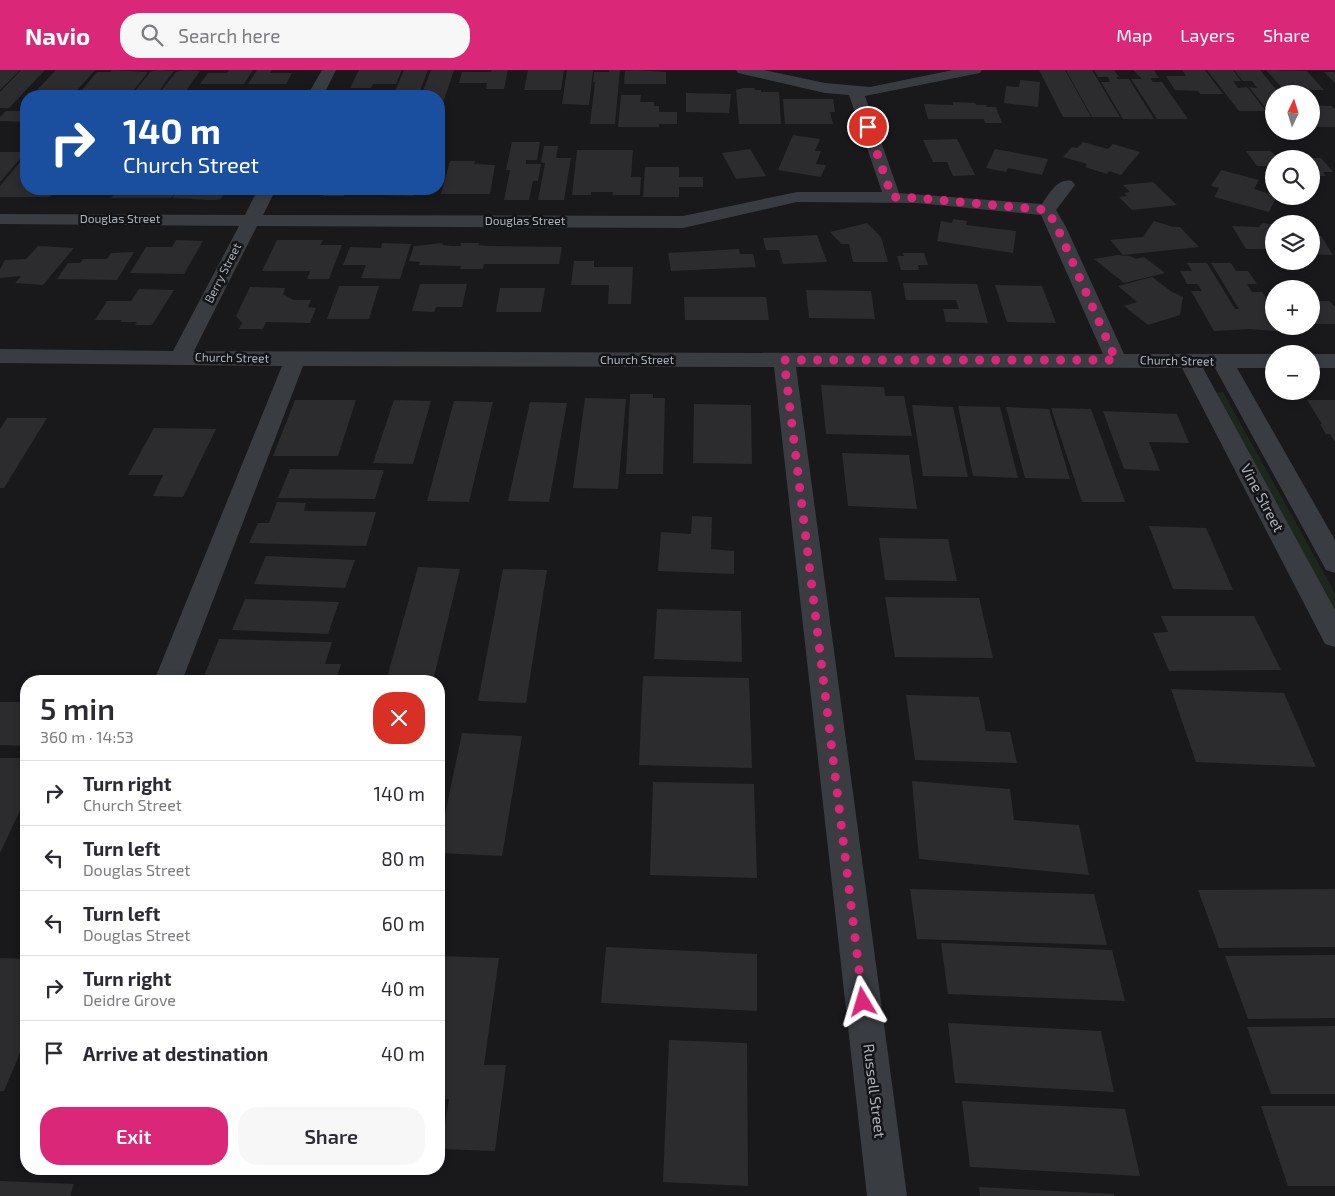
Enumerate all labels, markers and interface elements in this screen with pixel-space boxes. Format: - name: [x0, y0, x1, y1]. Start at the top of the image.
- search box: [120, 13, 470, 58]
- text: Navio: [25, 21, 90, 50]
- icon: search: [138, 21, 166, 49]
- text: Search here: [178, 24, 280, 47]
- text: Map: [1116, 24, 1152, 46]
- text: Layers: [1180, 24, 1235, 46]
- text: Share: [1263, 24, 1310, 46]
- north arrow: [1265, 85, 1320, 140]
- map controls: [1265, 85, 1320, 400]
- pin: [847, 106, 889, 148]
- text: 140 m: [123, 109, 221, 151]
- icon: right: [40, 110, 105, 175]
- icon: arrive: [854, 113, 882, 141]
- button: search: [1265, 150, 1320, 205]
- text: Church Street: [123, 151, 259, 177]
- street label: Douglas Street: [80, 211, 161, 225]
- street label: Douglas Street: [485, 213, 566, 227]
- button: layers: [1265, 215, 1320, 270]
- street label: Berry Street: [201, 240, 243, 305]
- button: +: [1265, 280, 1320, 335]
- button: −: [1265, 345, 1320, 400]
- street label: Church Street: [195, 349, 270, 365]
- street label: Church Street: [600, 352, 675, 366]
- street label: Church Street: [1140, 352, 1215, 368]
- street label: Vine Street: [1237, 460, 1288, 535]
- text: 5 min: [40, 690, 115, 726]
- button: close: [373, 692, 425, 744]
- text: 360 m · 14:53: [40, 727, 134, 746]
- text: Turn right: [83, 772, 171, 795]
- icon: right: [40, 779, 68, 807]
- text: 140 m: [373, 782, 425, 805]
- text: Church Street: [83, 795, 182, 814]
- text: Turn left: [83, 837, 160, 860]
- icon: left: [40, 844, 68, 872]
- text: 80 m: [381, 847, 425, 870]
- text: Douglas Street: [83, 860, 190, 879]
- text: Turn left: [83, 902, 160, 925]
- icon: left: [40, 909, 68, 937]
- text: 60 m: [382, 912, 425, 935]
- text: Douglas Street: [83, 925, 190, 944]
- text: Turn right: [83, 967, 171, 990]
- icon: right: [40, 974, 68, 1002]
- position arrow: [836, 975, 888, 1027]
- text: 40 m: [381, 977, 425, 1000]
- text: Deidre Grove: [83, 990, 176, 1009]
- icon: arrive: [40, 1039, 68, 1067]
- text: Arrive at destination: [83, 1042, 268, 1065]
- text: 40 m: [381, 1042, 425, 1065]
- street label: Russell Street: [860, 1043, 890, 1139]
- button: Exit: [40, 1107, 228, 1165]
- button: Share: [238, 1107, 425, 1165]

